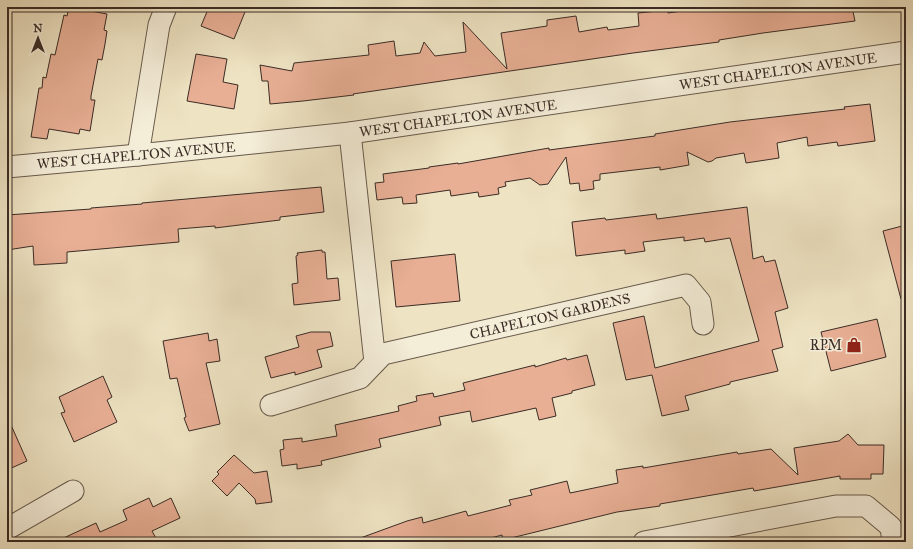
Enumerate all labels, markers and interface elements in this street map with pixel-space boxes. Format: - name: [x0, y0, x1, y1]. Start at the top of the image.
- north arrow: [18, 18, 58, 58]
- text: N: [33, 22, 43, 35]
- street label: WEST CHAPELTON AVENUE: [678, 49, 878, 94]
- street label: WEST CHAPELTON AVENUE: [358, 96, 558, 141]
- street label: WEST CHAPELTON AVENUE: [36, 138, 236, 173]
- street label: CHAPELTON GARDENS: [468, 290, 632, 343]
- shop icon: RPM: [845, 336, 863, 354]
- place label: RPM: [810, 337, 842, 354]

